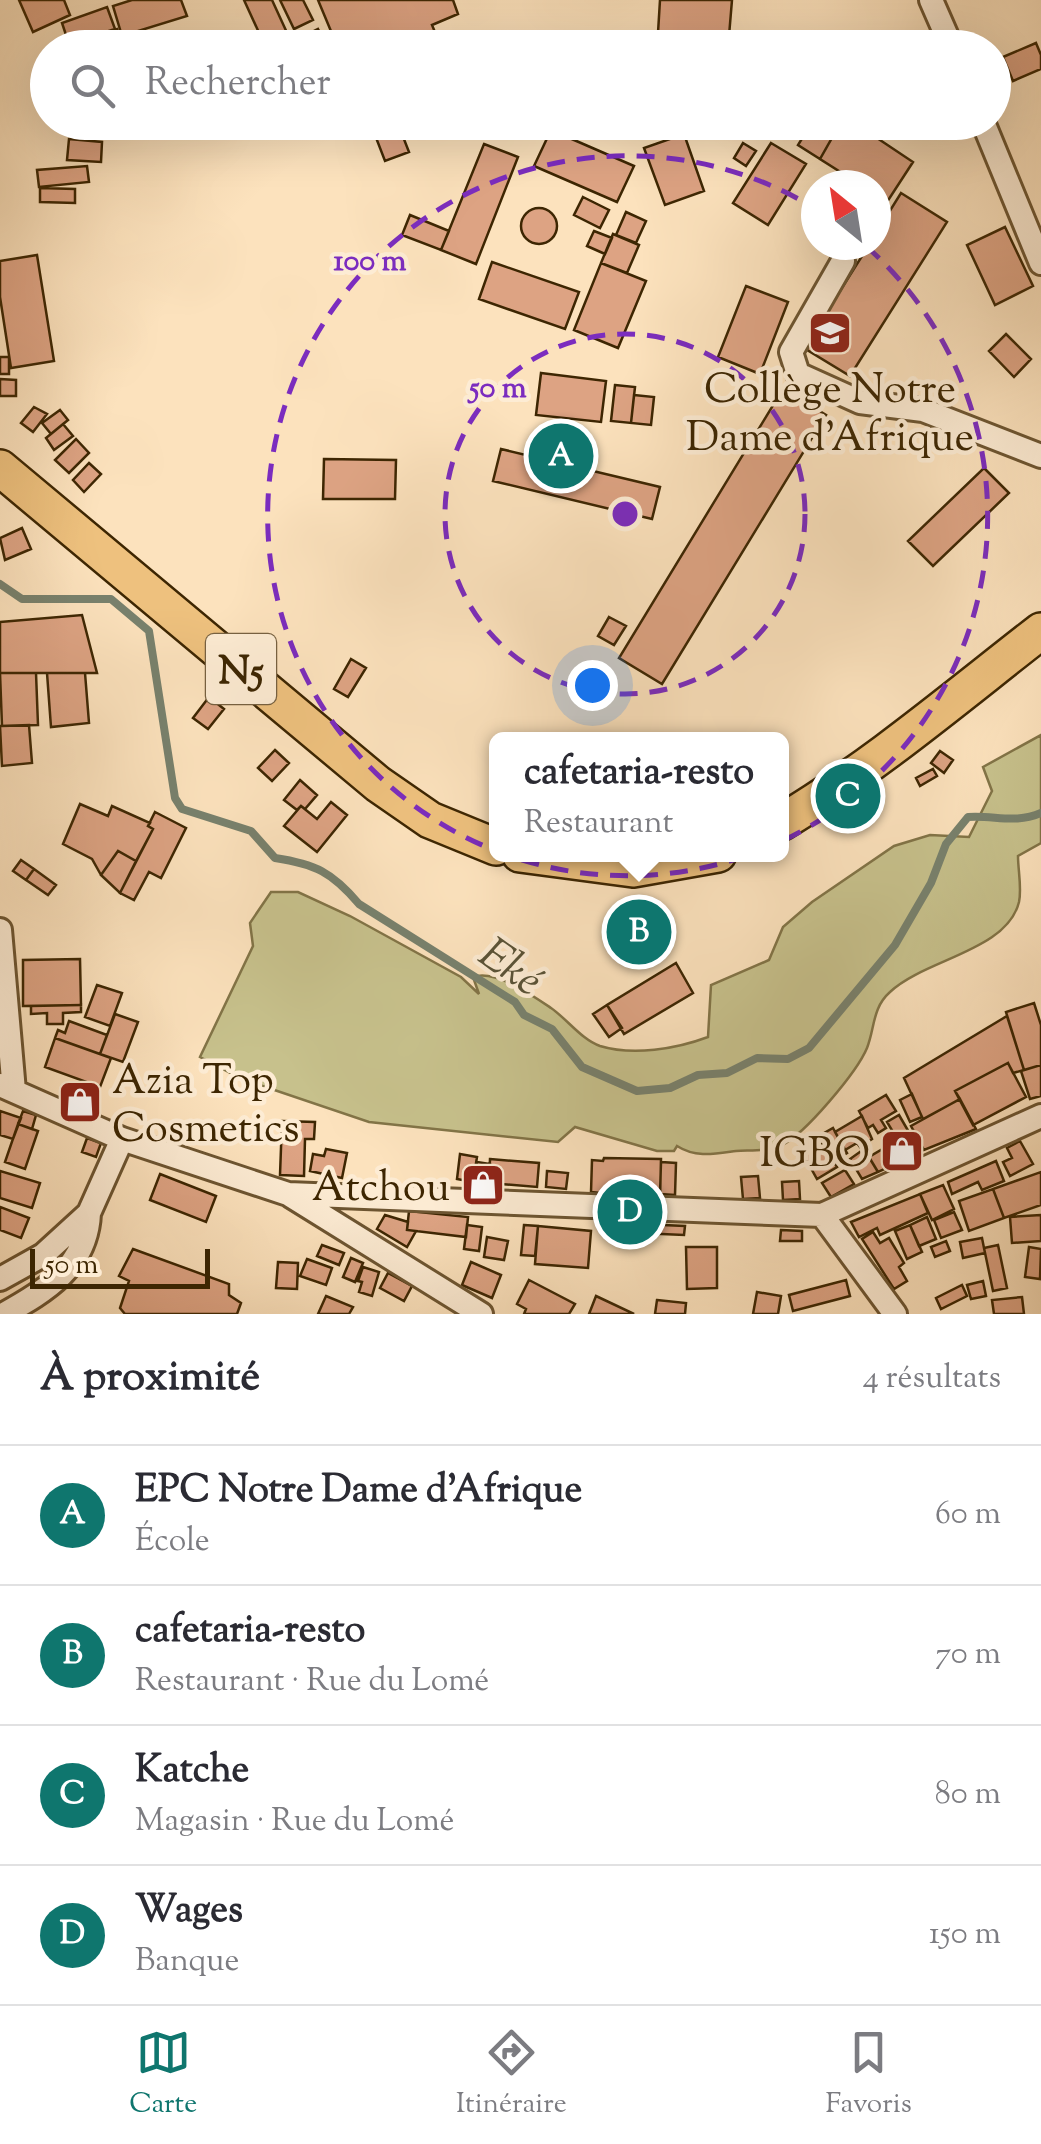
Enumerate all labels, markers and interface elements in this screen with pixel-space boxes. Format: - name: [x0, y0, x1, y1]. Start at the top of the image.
- search box: [30, 30, 1011, 140]
- icon: search: [65, 58, 120, 113]
- text: Rechercher: [145, 58, 331, 112]
- north arrow: [801, 170, 891, 260]
- text: 100 m: [334, 241, 407, 284]
- school or university icon: Collège Notre Dame d'Afrique: [807, 310, 853, 356]
- place label: Collège Notre Dame d'Afrique: [686, 362, 974, 470]
- text: 50 m: [467, 368, 527, 411]
- pin: A: [528, 418, 594, 494]
- centre of rings: [607, 496, 643, 532]
- road number: N5: [206, 634, 276, 704]
- your location: [567, 660, 618, 711]
- popup: [489, 732, 789, 862]
- text: cafetaria-resto: [524, 747, 754, 801]
- pin: C: [816, 758, 880, 834]
- text: Restaurant: [524, 801, 673, 847]
- pin: B: [606, 894, 672, 970]
- water label: Eké: [463, 924, 554, 1015]
- place label: Azia Top Cosmetics: [112, 1053, 299, 1161]
- shop icon: Azia Top Cosmetics: [57, 1079, 103, 1125]
- place label: IGBO: [760, 1126, 870, 1186]
- shop icon: IGBO: [879, 1128, 925, 1174]
- place label: Atchou: [312, 1160, 450, 1220]
- shop icon: Atchou: [460, 1162, 506, 1208]
- pin: D: [598, 1174, 662, 1250]
- scale bar: [30, 1244, 210, 1288]
- text: 50 m: [45, 1246, 99, 1286]
- text: À proximité: [40, 1349, 260, 1409]
- text: 4 résultats: [863, 1356, 1001, 1402]
- text: EPC Notre Dame d'Afrique: [135, 1465, 582, 1519]
- text: A: [60, 1492, 85, 1538]
- text: 60 m: [935, 1492, 1001, 1538]
- text: École: [135, 1519, 210, 1565]
- text: cafetaria-resto: [135, 1605, 365, 1659]
- text: B: [62, 1632, 83, 1678]
- text: 70 m: [935, 1632, 1001, 1678]
- text: Restaurant · Rue du Lomé: [135, 1659, 489, 1705]
- text: Katche: [135, 1745, 249, 1799]
- text: C: [60, 1772, 85, 1818]
- text: 80 m: [935, 1772, 1001, 1818]
- text: Magasin · Rue du Lomé: [135, 1799, 454, 1845]
- text: Wages: [135, 1885, 243, 1939]
- text: D: [60, 1912, 85, 1958]
- text: 150 m: [929, 1912, 1001, 1958]
- text: Banque: [135, 1939, 239, 1985]
- tab: Carte: [129, 2025, 197, 2125]
- tab: Itinéraire: [456, 2025, 567, 2125]
- tab: Favoris: [825, 2025, 912, 2125]

